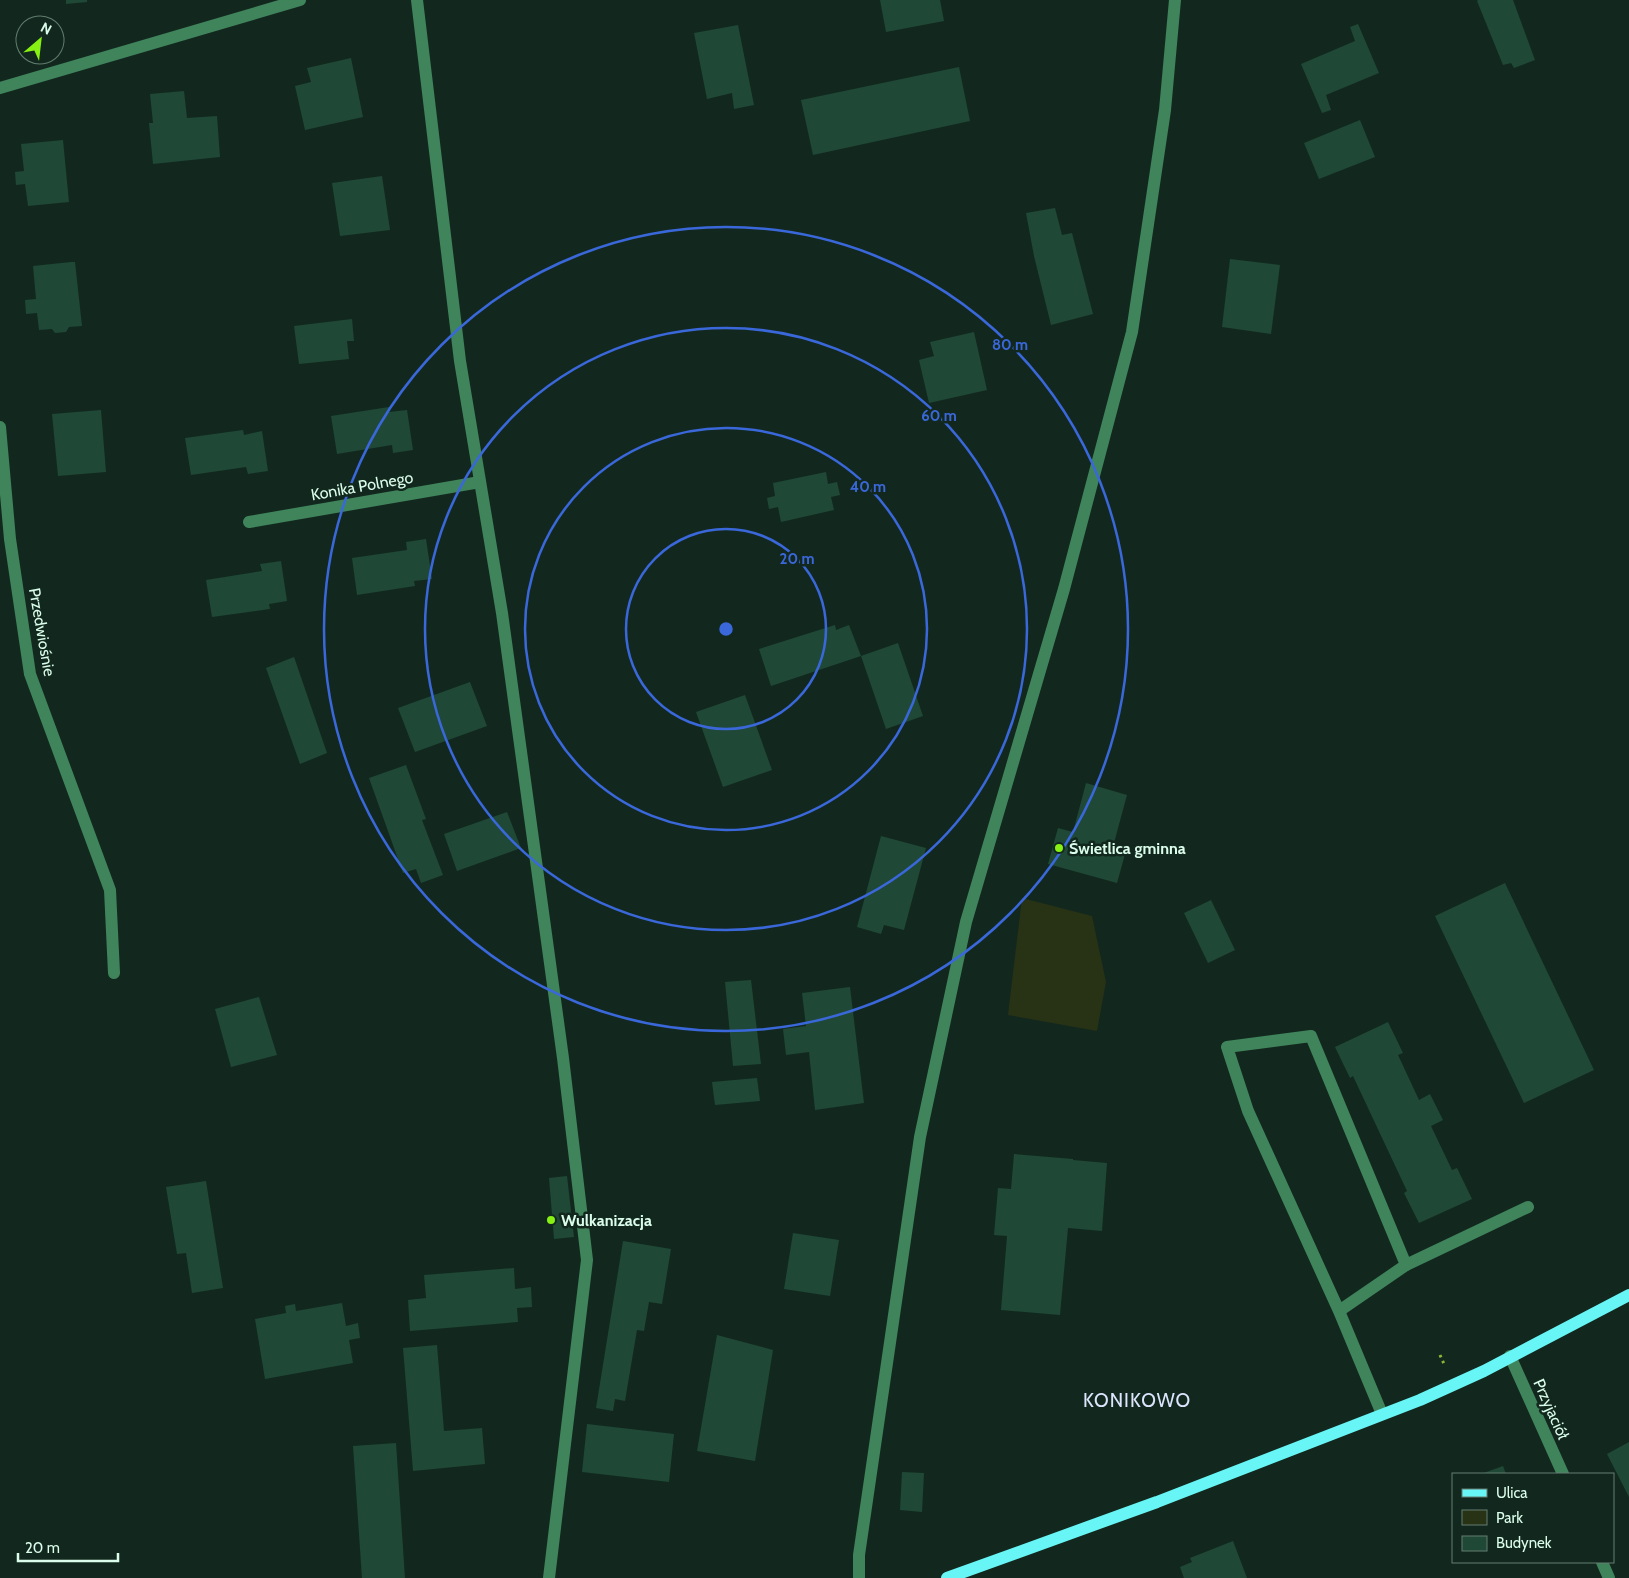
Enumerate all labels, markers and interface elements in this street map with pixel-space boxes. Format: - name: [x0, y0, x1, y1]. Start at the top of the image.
- north arrow: [15, 15, 65, 65]
- text: N: [38, 18, 55, 39]
- text: 80 m: [992, 336, 1028, 354]
- text: 60 m: [921, 407, 957, 425]
- street label: Konika Polnego: [309, 468, 415, 504]
- text: 40 m: [850, 478, 886, 496]
- text: 20 m: [780, 550, 814, 568]
- street label: Przedwiośnie: [25, 586, 59, 678]
- centre of rings: [717, 620, 735, 638]
- place label: Świetlica gminna: [1069, 839, 1186, 858]
- marker: Świetlica gminna: [1053, 842, 1065, 854]
- place label: Wulkanizacja: [561, 1211, 652, 1230]
- marker: Wulkanizacja: [545, 1214, 557, 1226]
- street label: Przyjaciół: [1529, 1376, 1573, 1442]
- district label: KONIKOWO: [1083, 1389, 1191, 1412]
- legend: [1452, 1473, 1614, 1563]
- text: Ulica: [1496, 1484, 1528, 1502]
- text: Park: [1496, 1509, 1523, 1527]
- scale bar: [18, 1530, 118, 1562]
- text: Budynek: [1496, 1534, 1552, 1552]
- text: 20 m: [25, 1539, 60, 1557]

